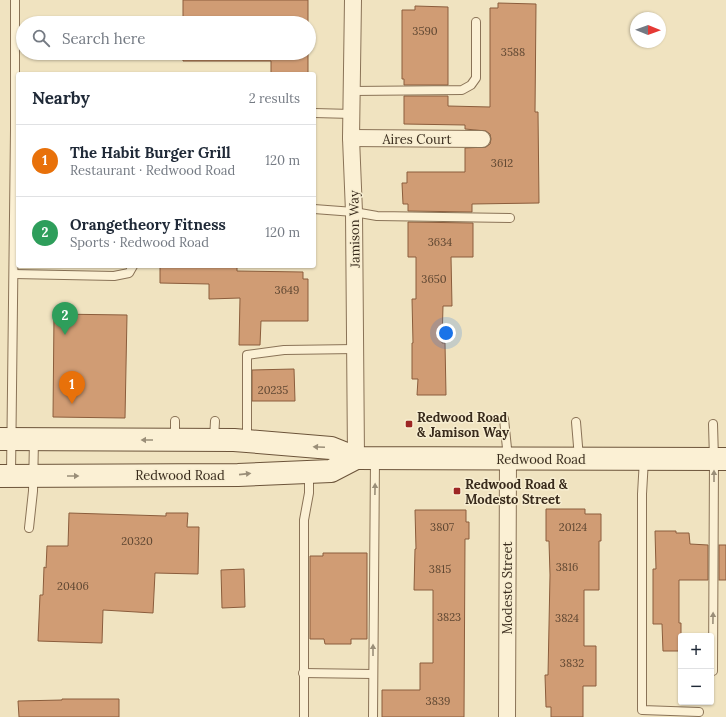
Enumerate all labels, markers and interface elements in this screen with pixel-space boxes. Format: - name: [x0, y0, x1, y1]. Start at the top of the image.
- north arrow: [630, 12, 666, 48]
- search box: [16, 16, 316, 60]
- house number: 3590: [412, 24, 438, 38]
- icon: search: [30, 27, 52, 49]
- text: Search here: [62, 29, 145, 48]
- house number: 3588: [501, 45, 525, 59]
- text: Nearby: [32, 87, 90, 109]
- text: 2 results: [249, 90, 300, 107]
- street label: Aires Court: [381, 131, 452, 148]
- text: The Habit Burger Grill: [70, 143, 231, 162]
- text: 1: [42, 152, 48, 169]
- text: 120 m: [265, 152, 300, 169]
- house number: 3612: [491, 156, 513, 170]
- text: Restaurant · Redwood Road: [70, 162, 235, 179]
- street label: Jamison Way: [345, 190, 364, 269]
- text: Orangetheory Fitness: [70, 215, 226, 234]
- text: 2: [42, 224, 48, 241]
- text: 120 m: [265, 224, 300, 241]
- text: Sports · Redwood Road: [70, 234, 209, 251]
- house number: 3634: [428, 235, 452, 249]
- house number: 3650: [421, 272, 447, 286]
- house number: 3649: [275, 283, 299, 297]
- pin: 2: [52, 302, 78, 335]
- your location: [436, 323, 456, 343]
- pin: 1: [59, 371, 85, 404]
- house number: 20235: [258, 383, 288, 397]
- place label: Redwood Road & Jamison Way: [417, 409, 510, 441]
- marker: Redwood Road & Jamison Way: [404, 419, 414, 429]
- one-way arrow: [141, 436, 153, 443]
- one-way arrow: [313, 443, 325, 450]
- street label: Redwood Road: [496, 451, 586, 468]
- street label: Redwood Road: [135, 467, 225, 484]
- one-way arrow: [711, 469, 717, 482]
- one-way arrow: [239, 471, 251, 477]
- one-way arrow: [67, 472, 79, 479]
- place label: Redwood Road & Modesto Street: [465, 476, 568, 508]
- one-way arrow: [372, 482, 378, 495]
- marker: Redwood Road & Modesto Street: [452, 486, 462, 496]
- house number: 3807: [430, 520, 454, 534]
- house number: 20124: [559, 520, 587, 534]
- house number: 20320: [121, 534, 153, 548]
- street label: Modesto Street: [499, 541, 516, 635]
- house number: 3816: [556, 560, 578, 574]
- house number: 3815: [429, 562, 451, 576]
- house number: 20406: [57, 579, 89, 593]
- house number: 3823: [437, 610, 461, 624]
- house number: 3824: [555, 611, 579, 625]
- one-way arrow: [710, 611, 716, 624]
- map controls: [678, 633, 714, 705]
- button: +: [678, 633, 714, 669]
- one-way arrow: [370, 643, 376, 656]
- house number: 3832: [560, 656, 584, 670]
- button: −: [678, 669, 714, 705]
- house number: 3839: [426, 694, 450, 708]

